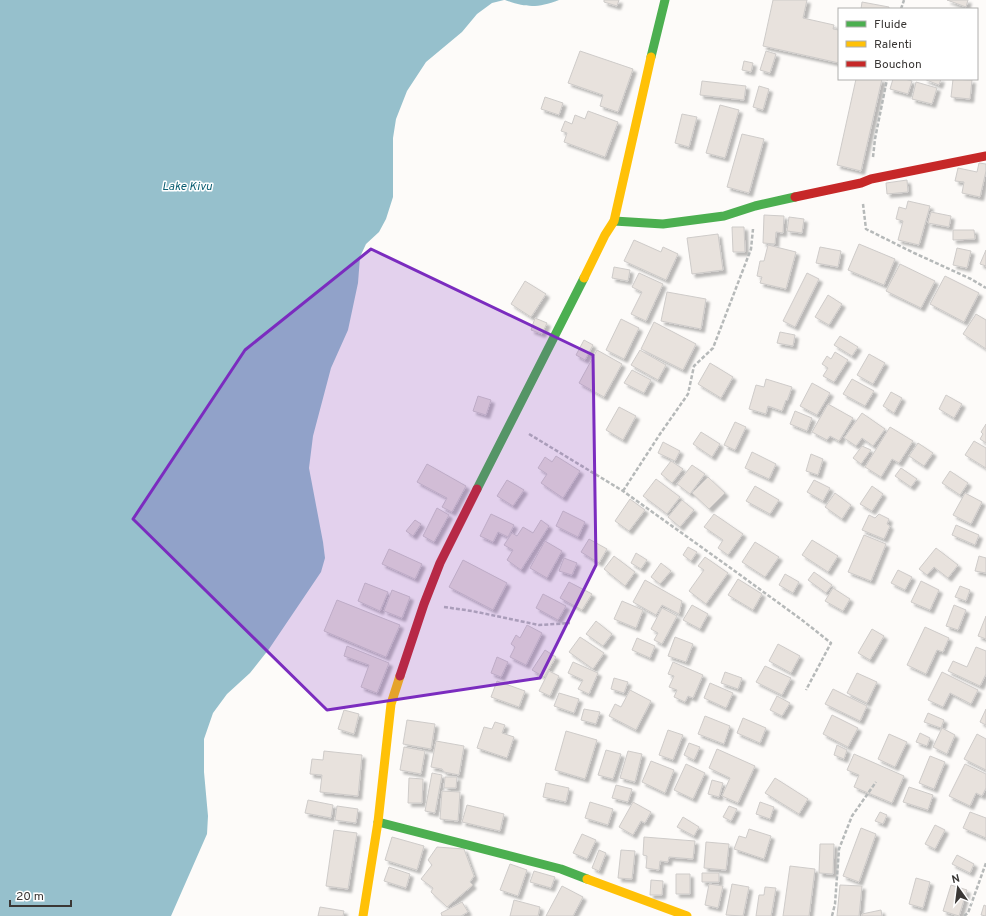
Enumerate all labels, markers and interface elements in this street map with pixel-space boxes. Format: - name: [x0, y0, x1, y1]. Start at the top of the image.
- legend: [838, 8, 978, 80]
- text: Fluide: [874, 17, 907, 33]
- text: Ralenti: [874, 37, 912, 53]
- text: Bouchon: [874, 57, 922, 73]
- water label: Lake Kivu: [162, 179, 213, 195]
- north arrow: [938, 868, 978, 908]
- text: N: [950, 872, 961, 887]
- scale bar: [10, 882, 71, 908]
- text: 20 m: [16, 889, 44, 905]

